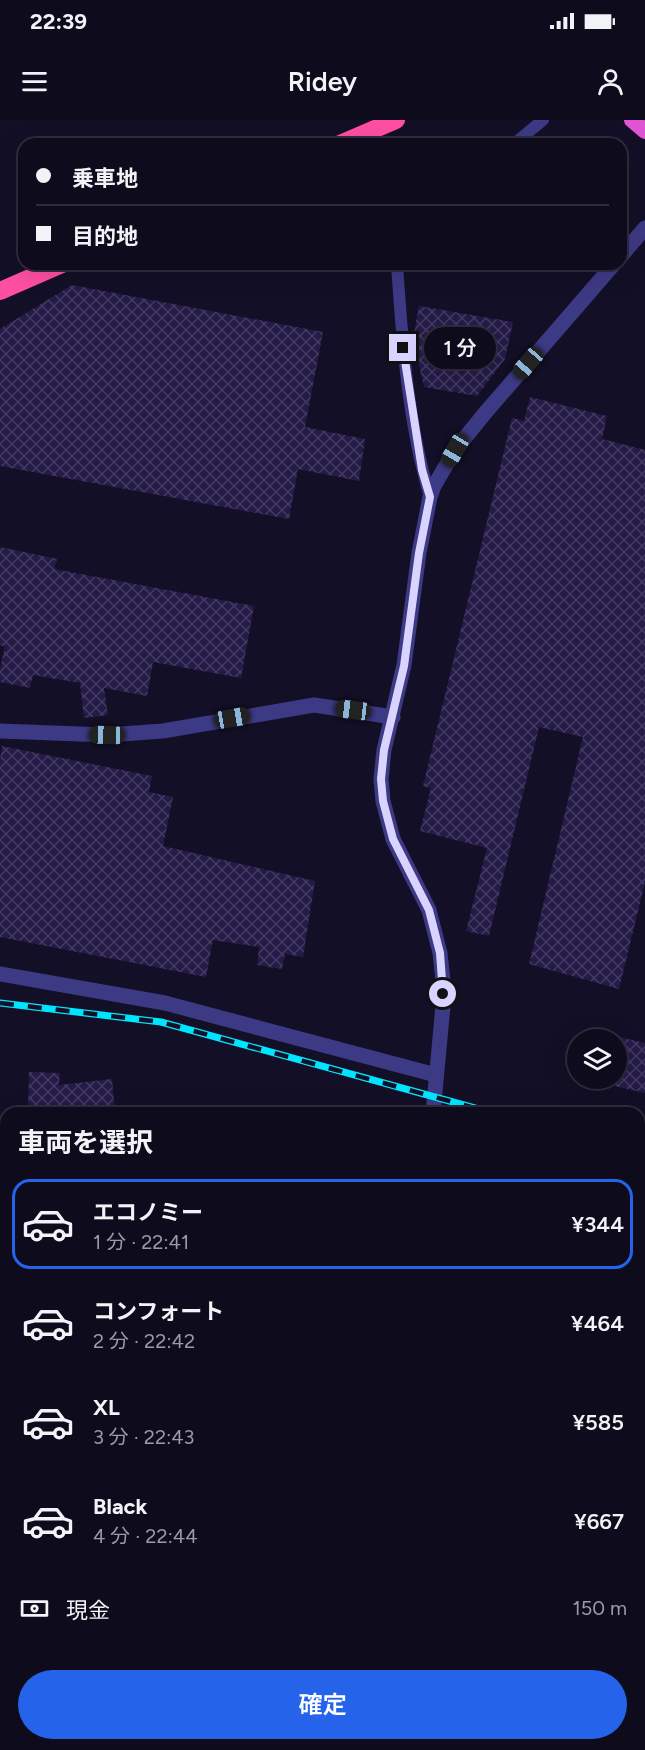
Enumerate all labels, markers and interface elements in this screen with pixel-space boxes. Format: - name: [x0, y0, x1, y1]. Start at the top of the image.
- text: 22:39: [30, 8, 87, 35]
- icon: menu: [18, 65, 51, 98]
- text: Ridey: [288, 65, 357, 98]
- icon: person: [594, 65, 627, 98]
- text: 乗車地: [72, 165, 138, 192]
- text: 目的地: [72, 223, 138, 250]
- callout: 1 分: [424, 327, 496, 369]
- route end: [389, 334, 416, 361]
- text: 1 分: [443, 336, 477, 360]
- car: [509, 344, 547, 382]
- car: [438, 430, 472, 470]
- car: [334, 699, 372, 721]
- car: [213, 706, 251, 730]
- car: [89, 726, 125, 744]
- route start: [429, 980, 456, 1007]
- map controls: [567, 1029, 627, 1089]
- button: layers: [567, 1029, 627, 1089]
- text: 車両を選択: [18, 1126, 153, 1159]
- icon: car: [21, 1197, 75, 1251]
- text: エコノミー: [93, 1199, 203, 1226]
- text: ¥344: [572, 1211, 624, 1238]
- text: 1 分 · 22:41: [93, 1230, 189, 1254]
- icon: car: [21, 1296, 75, 1350]
- text: コンフォート: [93, 1298, 224, 1325]
- text: ¥464: [571, 1310, 624, 1337]
- text: 2 分 · 22:42: [93, 1329, 195, 1353]
- text: XL: [93, 1394, 120, 1421]
- icon: car: [21, 1395, 75, 1449]
- text: ¥585: [572, 1409, 624, 1436]
- text: 3 分 · 22:43: [93, 1425, 195, 1449]
- text: Black: [93, 1493, 147, 1520]
- icon: car: [21, 1494, 75, 1548]
- text: ¥667: [574, 1508, 624, 1535]
- text: 4 分 · 22:44: [93, 1524, 198, 1548]
- icon: cash: [18, 1592, 51, 1625]
- text: 150 m: [572, 1596, 627, 1620]
- text: 現金: [66, 1597, 110, 1624]
- button: 確定: [18, 1670, 627, 1739]

